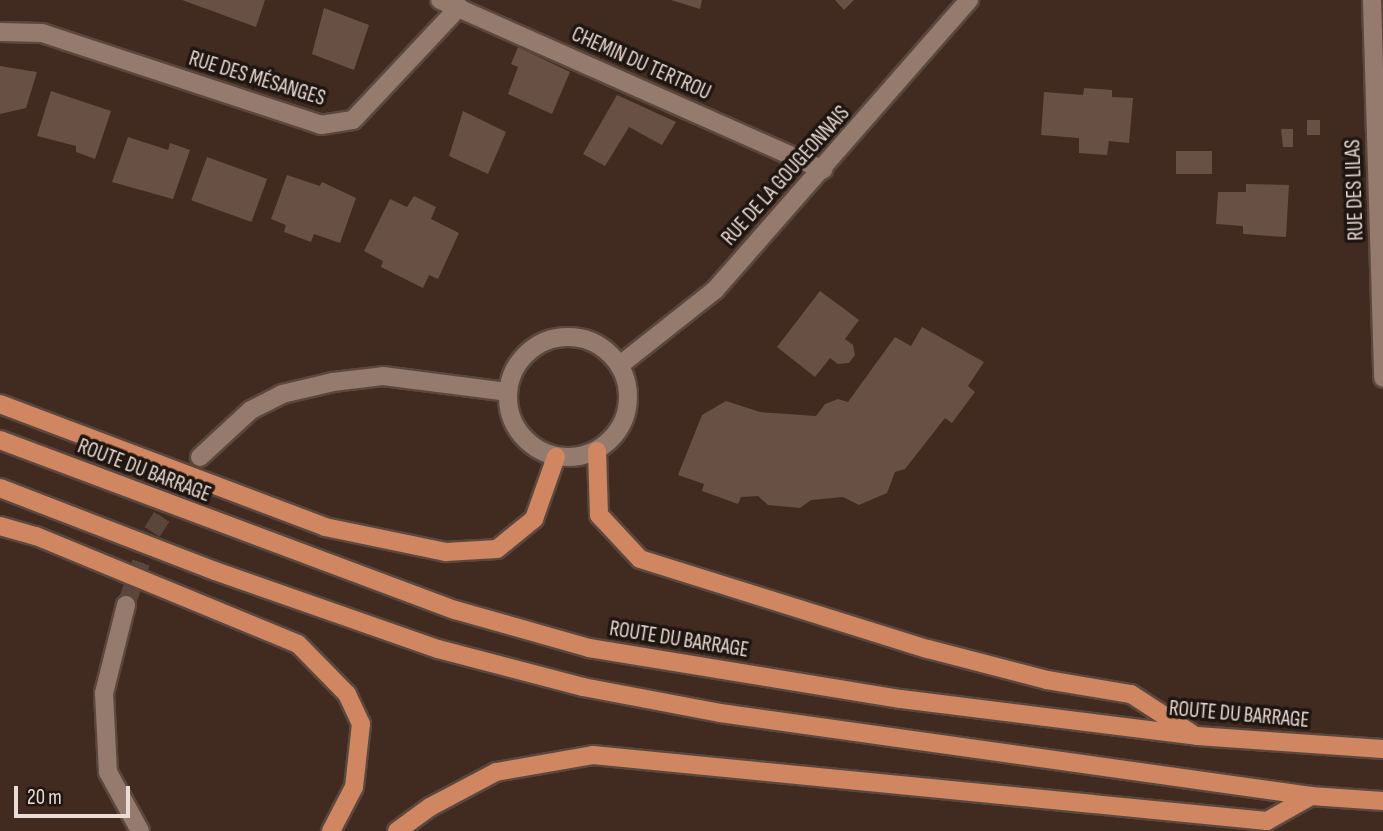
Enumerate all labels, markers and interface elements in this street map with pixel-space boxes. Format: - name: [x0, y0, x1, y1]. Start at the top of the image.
- street label: CHEMIN DU TERTROU: [567, 22, 715, 106]
- street label: RUE DES MÉSANGES: [186, 46, 328, 112]
- street label: RUE DE LA GOUGEONNAIS: [717, 101, 855, 251]
- street label: RUE DES LILAS: [1341, 139, 1369, 241]
- street label: ROUTE DU BARRAGE: [74, 434, 214, 508]
- street label: ROUTE DU BARRAGE: [608, 617, 750, 663]
- street label: ROUTE DU BARRAGE: [1168, 696, 1310, 734]
- scale bar: [18, 772, 133, 816]
- text: 20 m: [27, 785, 62, 810]

